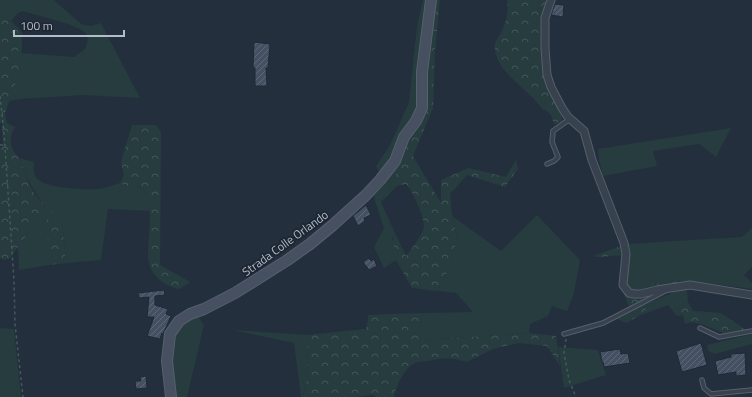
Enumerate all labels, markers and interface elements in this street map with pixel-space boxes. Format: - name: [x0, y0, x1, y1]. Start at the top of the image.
- scale bar: [14, 12, 124, 38]
- text: 100 m: [20, 16, 53, 35]
- street label: Strada Colle Orlando: [238, 205, 332, 281]

